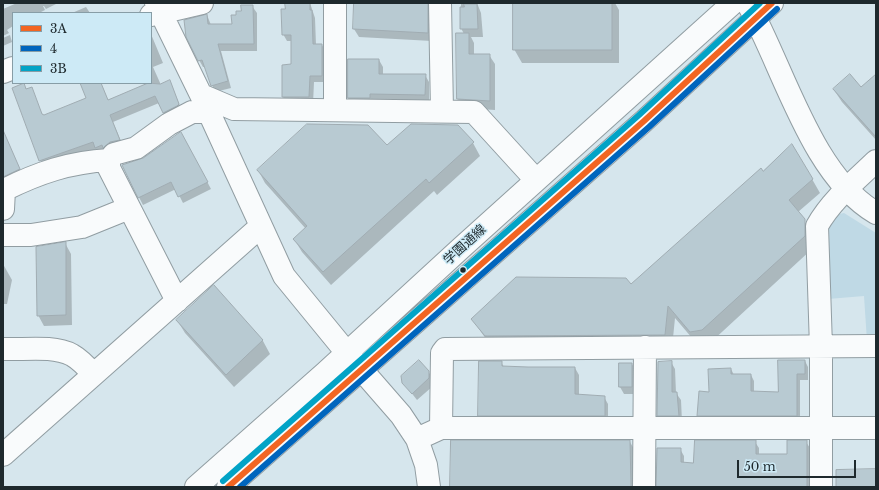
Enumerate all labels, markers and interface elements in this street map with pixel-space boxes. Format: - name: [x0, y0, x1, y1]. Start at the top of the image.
- legend: [12, 12, 152, 84]
- text: 3A: [50, 21, 67, 36]
- text: 4: [50, 41, 57, 56]
- text: 3B: [50, 61, 67, 76]
- street label: 学園通線: [440, 222, 490, 268]
- unlabelled marker: [458, 265, 468, 275]
- scale bar: [739, 452, 858, 478]
- text: 50 m: [744, 459, 776, 474]

